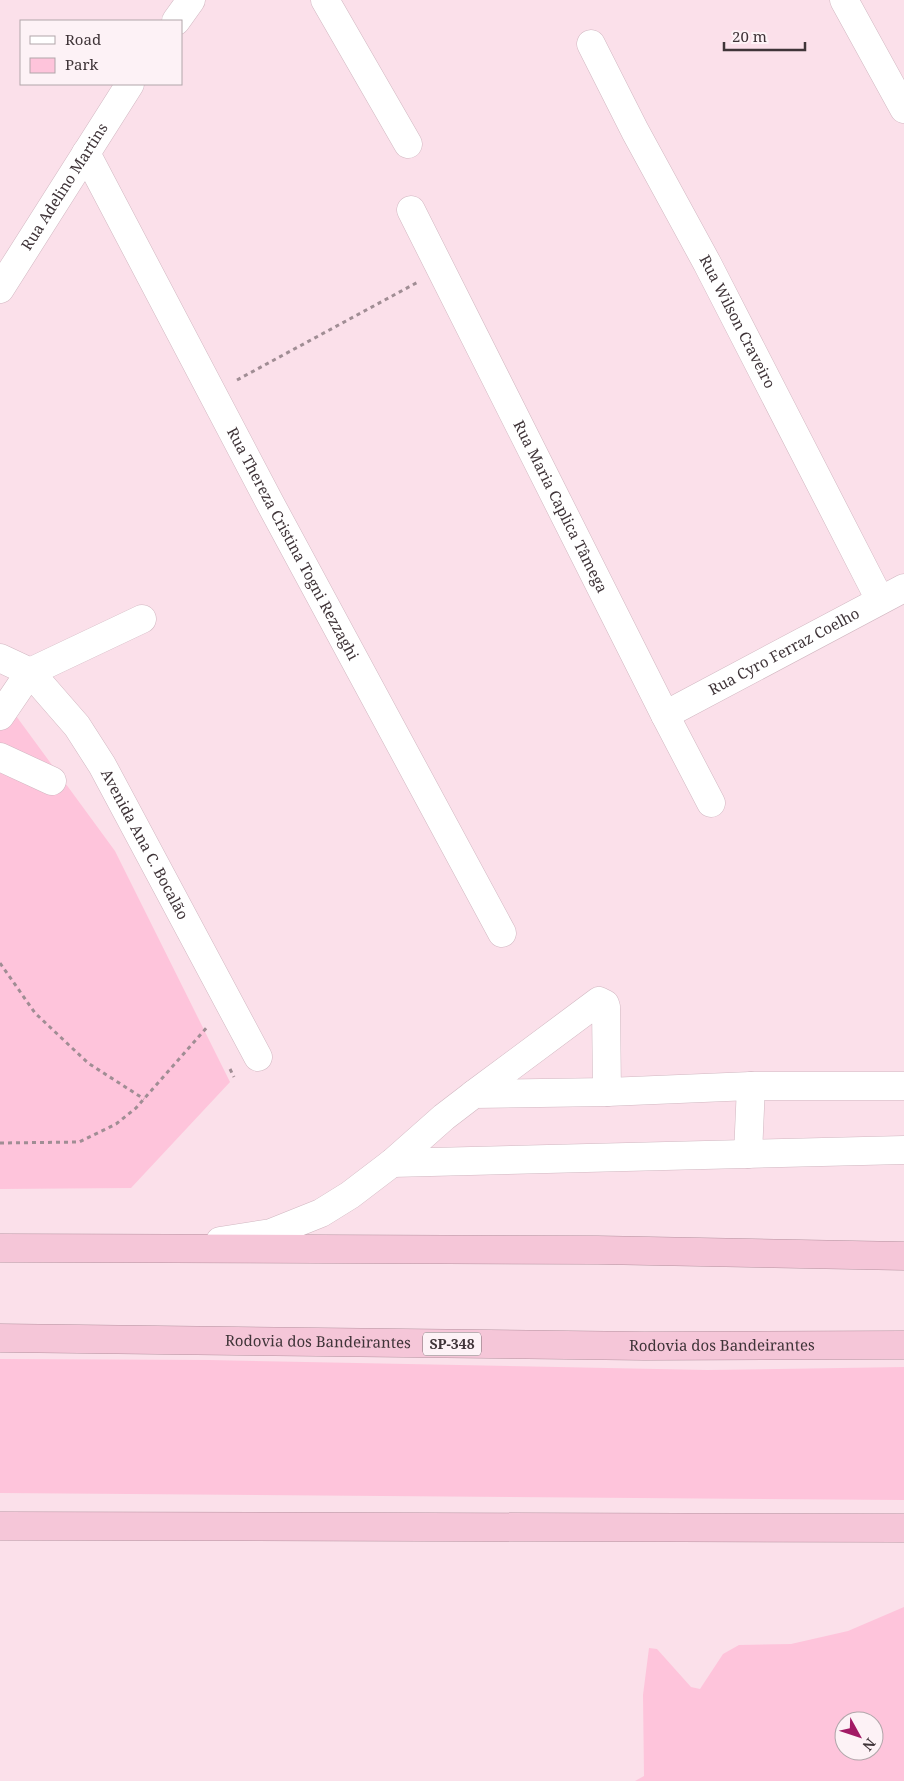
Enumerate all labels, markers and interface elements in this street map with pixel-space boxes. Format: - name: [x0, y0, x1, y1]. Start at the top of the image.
- legend: [20, 20, 182, 85]
- scale bar: [724, 20, 805, 52]
- text: 20 m: [732, 26, 767, 46]
- text: Road: [65, 29, 101, 49]
- text: Park: [65, 54, 99, 74]
- street label: Rua Adelino Martins: [16, 119, 112, 254]
- street label: Rua Wilson Craveiro: [695, 251, 781, 392]
- street label: Rua Maria Caplica Tâmega: [509, 417, 613, 596]
- street label: Rua Thereza Cristina Togni Rezzaghi: [223, 423, 364, 663]
- street label: Rua Cyro Ferraz Coelho: [705, 603, 863, 699]
- street label: Avenida Ana C. Bocalão: [97, 765, 194, 923]
- street label: Rodovia dos Bandeirantes: [225, 1330, 411, 1352]
- road number: SP-348: [423, 1332, 481, 1356]
- street label: Rodovia dos Bandeirantes: [629, 1334, 815, 1355]
- north arrow: [834, 1711, 884, 1761]
- text: N: [859, 1734, 880, 1755]

